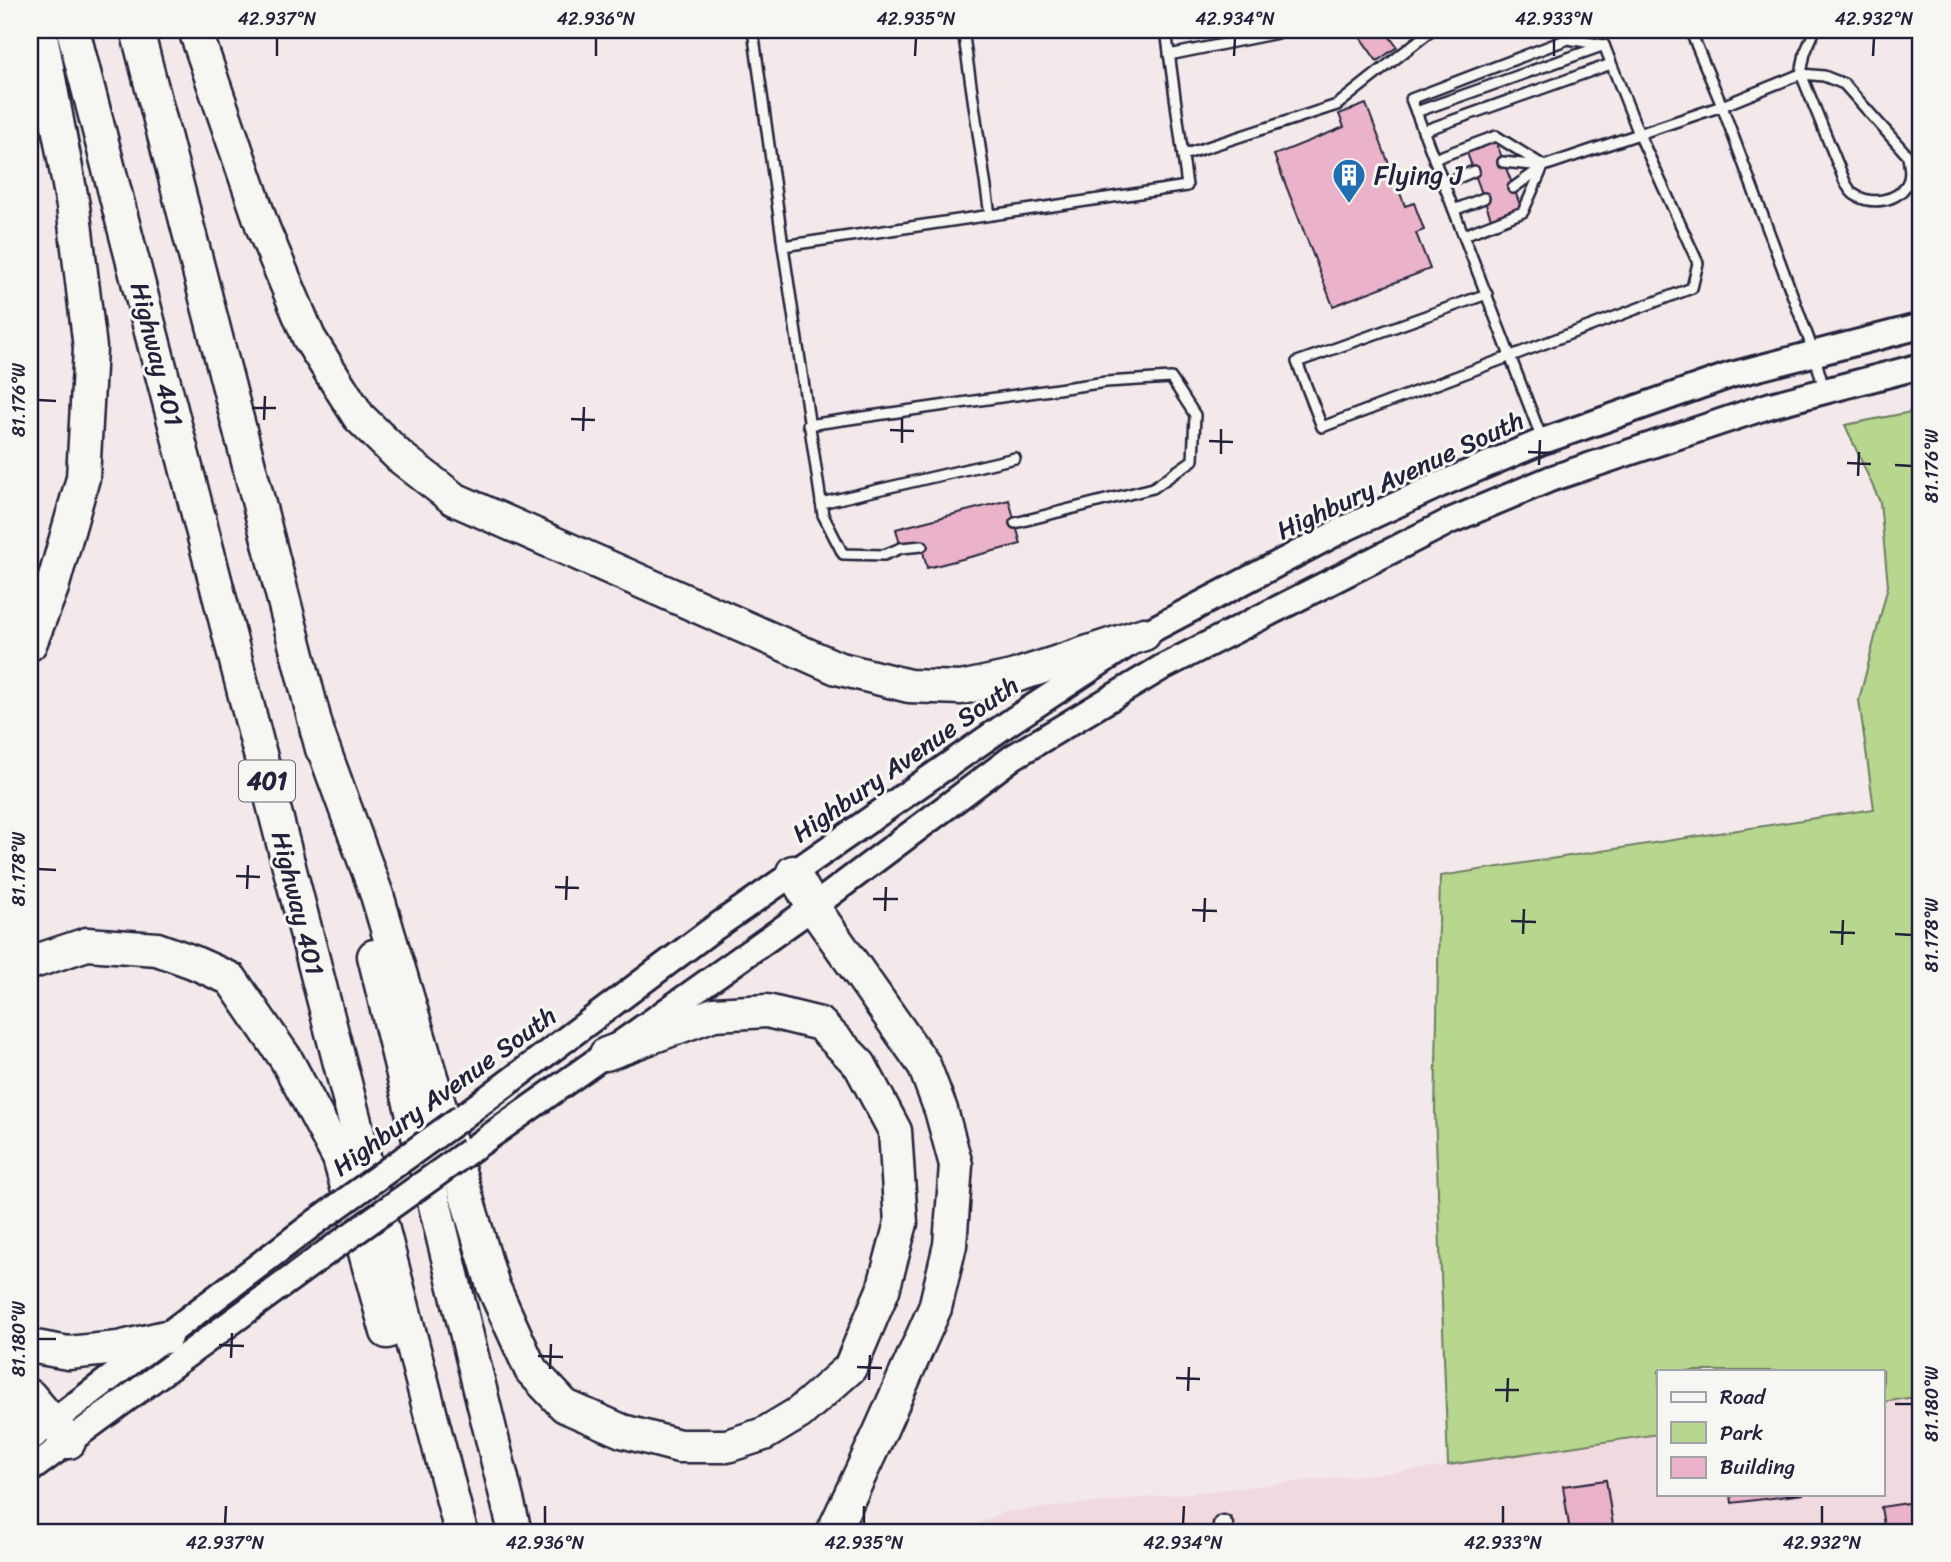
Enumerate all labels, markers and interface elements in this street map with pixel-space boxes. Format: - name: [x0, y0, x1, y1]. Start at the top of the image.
- text: 42.937°N: [238, 3, 317, 35]
- text: 42.936°N: [557, 3, 636, 35]
- text: 42.935°N: [876, 3, 956, 35]
- text: 42.934°N: [1195, 3, 1275, 35]
- text: 42.933°N: [1515, 3, 1594, 35]
- text: 42.932°N: [1835, 3, 1914, 35]
- place label: Flying J: [1374, 152, 1463, 198]
- building icon: Flying J: [1330, 156, 1368, 205]
- street label: Highway 401: [117, 277, 197, 431]
- text: 81.176°W: [3, 362, 35, 437]
- street label: Highbury Avenue South: [1268, 397, 1532, 553]
- text: 81.176°W: [1916, 428, 1948, 503]
- street label: Highbury Avenue South: [782, 663, 1028, 855]
- road number: 401: [239, 760, 295, 802]
- street label: Highway 401: [258, 826, 338, 980]
- text: 81.178°W: [3, 831, 35, 906]
- text: 81.178°W: [1916, 897, 1948, 972]
- street label: Highbury Avenue South: [322, 993, 566, 1189]
- text: 81.180°W: [3, 1300, 35, 1377]
- text: 81.180°W: [1916, 1365, 1948, 1442]
- legend: [1657, 1370, 1884, 1496]
- text: Road: [1720, 1378, 1767, 1416]
- text: Park: [1720, 1414, 1763, 1452]
- text: Building: [1720, 1448, 1796, 1486]
- text: 42.937°N: [186, 1527, 265, 1559]
- text: 42.936°N: [506, 1527, 585, 1559]
- text: 42.935°N: [824, 1527, 904, 1559]
- text: 42.934°N: [1143, 1527, 1223, 1559]
- text: 42.933°N: [1464, 1527, 1543, 1559]
- text: 42.932°N: [1783, 1527, 1862, 1559]

